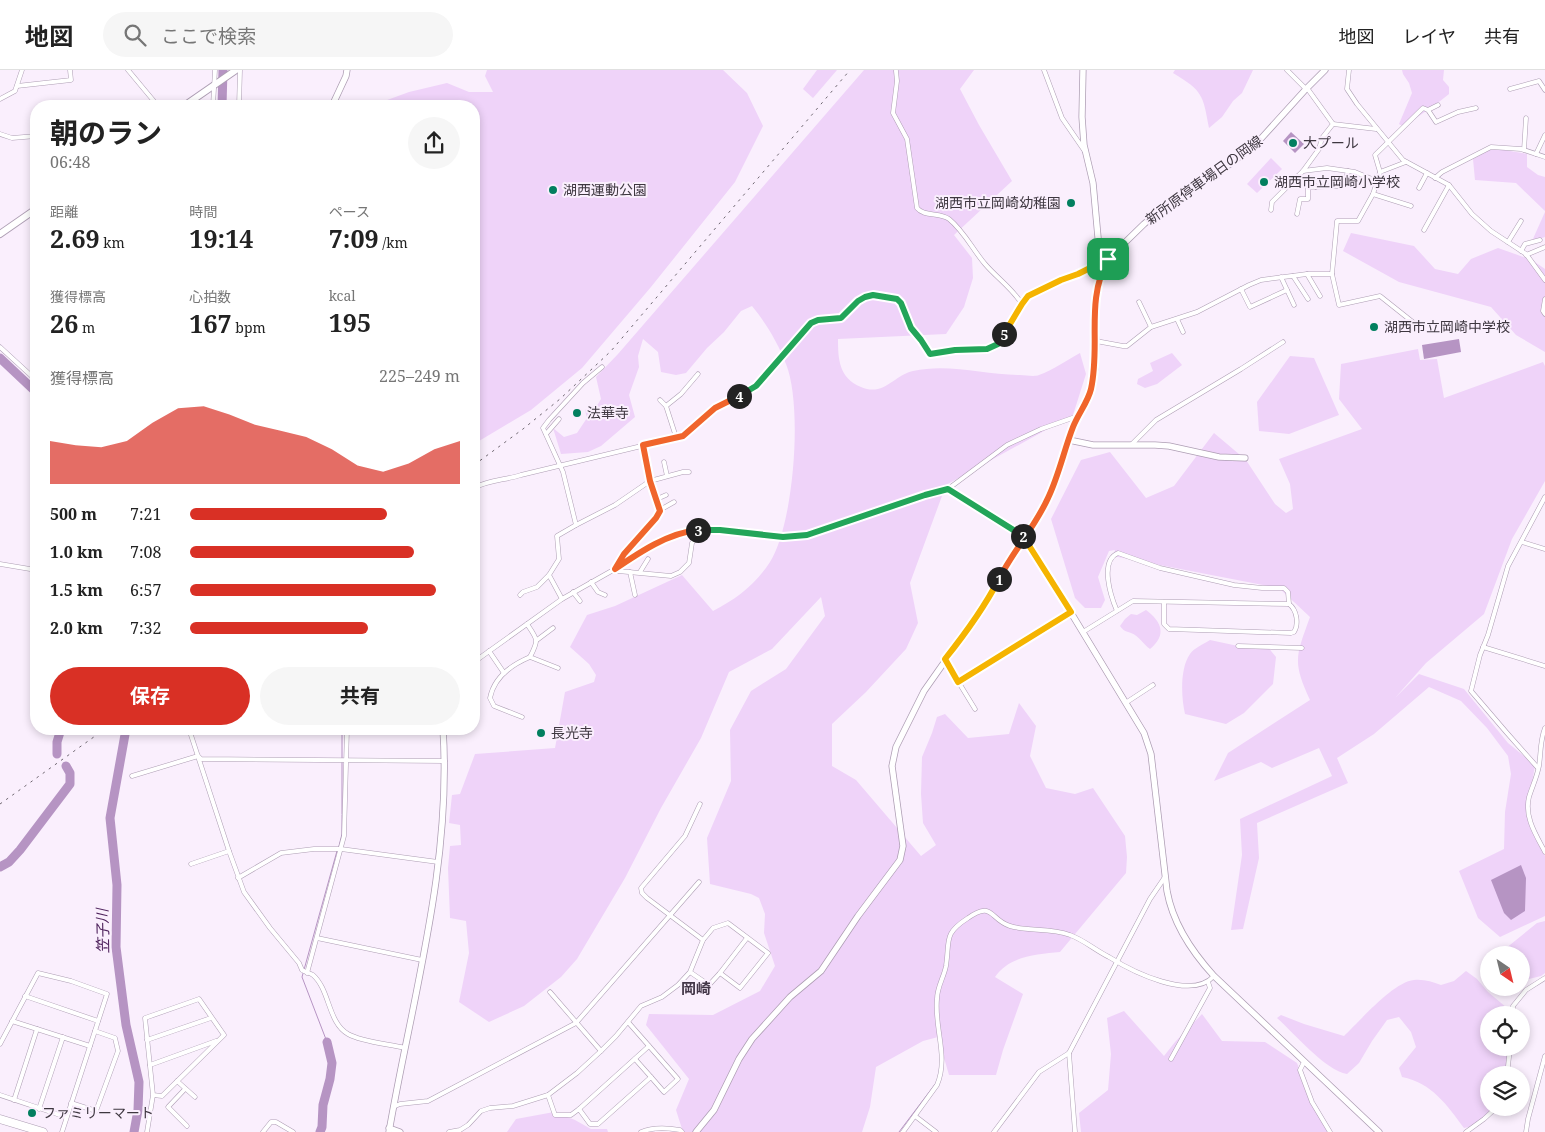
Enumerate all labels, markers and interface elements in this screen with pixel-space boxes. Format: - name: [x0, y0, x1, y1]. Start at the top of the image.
- search box: [103, 12, 453, 57]
- text: 地図: [25, 19, 73, 52]
- icon: search: [121, 21, 149, 49]
- text: ここで検索: [161, 23, 256, 49]
- text: 地図: [1339, 24, 1375, 48]
- text: レイヤ: [1403, 24, 1456, 48]
- text: 共有: [1484, 24, 1520, 48]
- text: 朝のラン: [50, 113, 162, 151]
- button: share: [408, 117, 460, 169]
- street label: 新所原停車場日の岡線: [1141, 131, 1266, 228]
- place label: 大プール: [1303, 133, 1359, 152]
- marker: 大プール: [1287, 137, 1299, 149]
- text: 06:48: [50, 151, 90, 173]
- place label: 湖西市立岡崎小学校: [1274, 172, 1400, 191]
- marker: 湖西市立岡崎小学校: [1258, 176, 1270, 188]
- place label: 湖西運動公園: [563, 180, 647, 199]
- marker: 湖西運動公園: [547, 184, 559, 196]
- place label: 湖西市立岡崎幼稚園: [935, 193, 1061, 212]
- marker: 湖西市立岡崎幼稚園: [1065, 197, 1077, 209]
- text: 距離: [50, 202, 78, 221]
- text: 時間: [189, 202, 217, 221]
- text: ペース: [329, 202, 370, 221]
- text: 2.69: [50, 221, 100, 255]
- text: 19:14: [189, 221, 253, 255]
- text: 7:09: [329, 221, 379, 255]
- text: km: [100, 233, 125, 252]
- text: /km: [379, 233, 408, 252]
- pin: [1087, 238, 1129, 280]
- icon: arrive: [1094, 245, 1122, 273]
- text: kcal: [329, 286, 356, 305]
- text: 獲得標高: [50, 287, 106, 306]
- text: 心拍数: [189, 287, 231, 306]
- text: 195: [329, 305, 371, 339]
- text: 26: [50, 306, 78, 340]
- text: 167: [189, 306, 232, 340]
- place label: 湖西市立岡崎中学校: [1384, 317, 1510, 336]
- text: m: [78, 318, 95, 337]
- text: bpm: [232, 318, 266, 337]
- marker: 湖西市立岡崎中学校: [1368, 321, 1380, 333]
- pin: 5: [992, 322, 1016, 346]
- text: 5: [1001, 325, 1008, 344]
- text: 225–249 m: [379, 365, 460, 387]
- text: 獲得標高: [50, 367, 114, 389]
- pin: 4: [726, 384, 752, 408]
- text: 4: [736, 387, 743, 406]
- place label: 法華寺: [587, 403, 629, 422]
- marker: 法華寺: [571, 407, 583, 419]
- text: 500 m: [50, 503, 97, 525]
- text: 7:21: [130, 503, 161, 525]
- pin: 3: [686, 518, 710, 542]
- text: 3: [695, 521, 702, 540]
- pin: 2: [1010, 524, 1036, 548]
- text: 2: [1020, 527, 1027, 546]
- text: 1.0 km: [50, 541, 103, 563]
- text: 7:08: [130, 541, 161, 563]
- pin: 1: [986, 566, 1012, 592]
- text: 1: [996, 570, 1003, 589]
- text: 1.5 km: [50, 579, 103, 601]
- text: 6:57: [130, 579, 161, 601]
- text: 2.0 km: [50, 617, 103, 639]
- text: 7:32: [130, 617, 161, 639]
- button: 保存: [50, 667, 250, 725]
- button: 共有: [260, 667, 460, 725]
- place label: 長光寺: [551, 723, 593, 742]
- marker: 長光寺: [535, 727, 547, 739]
- water label: 笠子川: [92, 906, 112, 954]
- north arrow: [1480, 946, 1530, 996]
- map controls: [1480, 946, 1530, 1116]
- district label: 岡崎: [681, 978, 711, 998]
- button: locate: [1480, 1006, 1530, 1056]
- button: layers: [1480, 1066, 1530, 1116]
- place label: ファミリーマート: [42, 1103, 154, 1122]
- marker: ファミリーマート: [26, 1107, 38, 1119]

